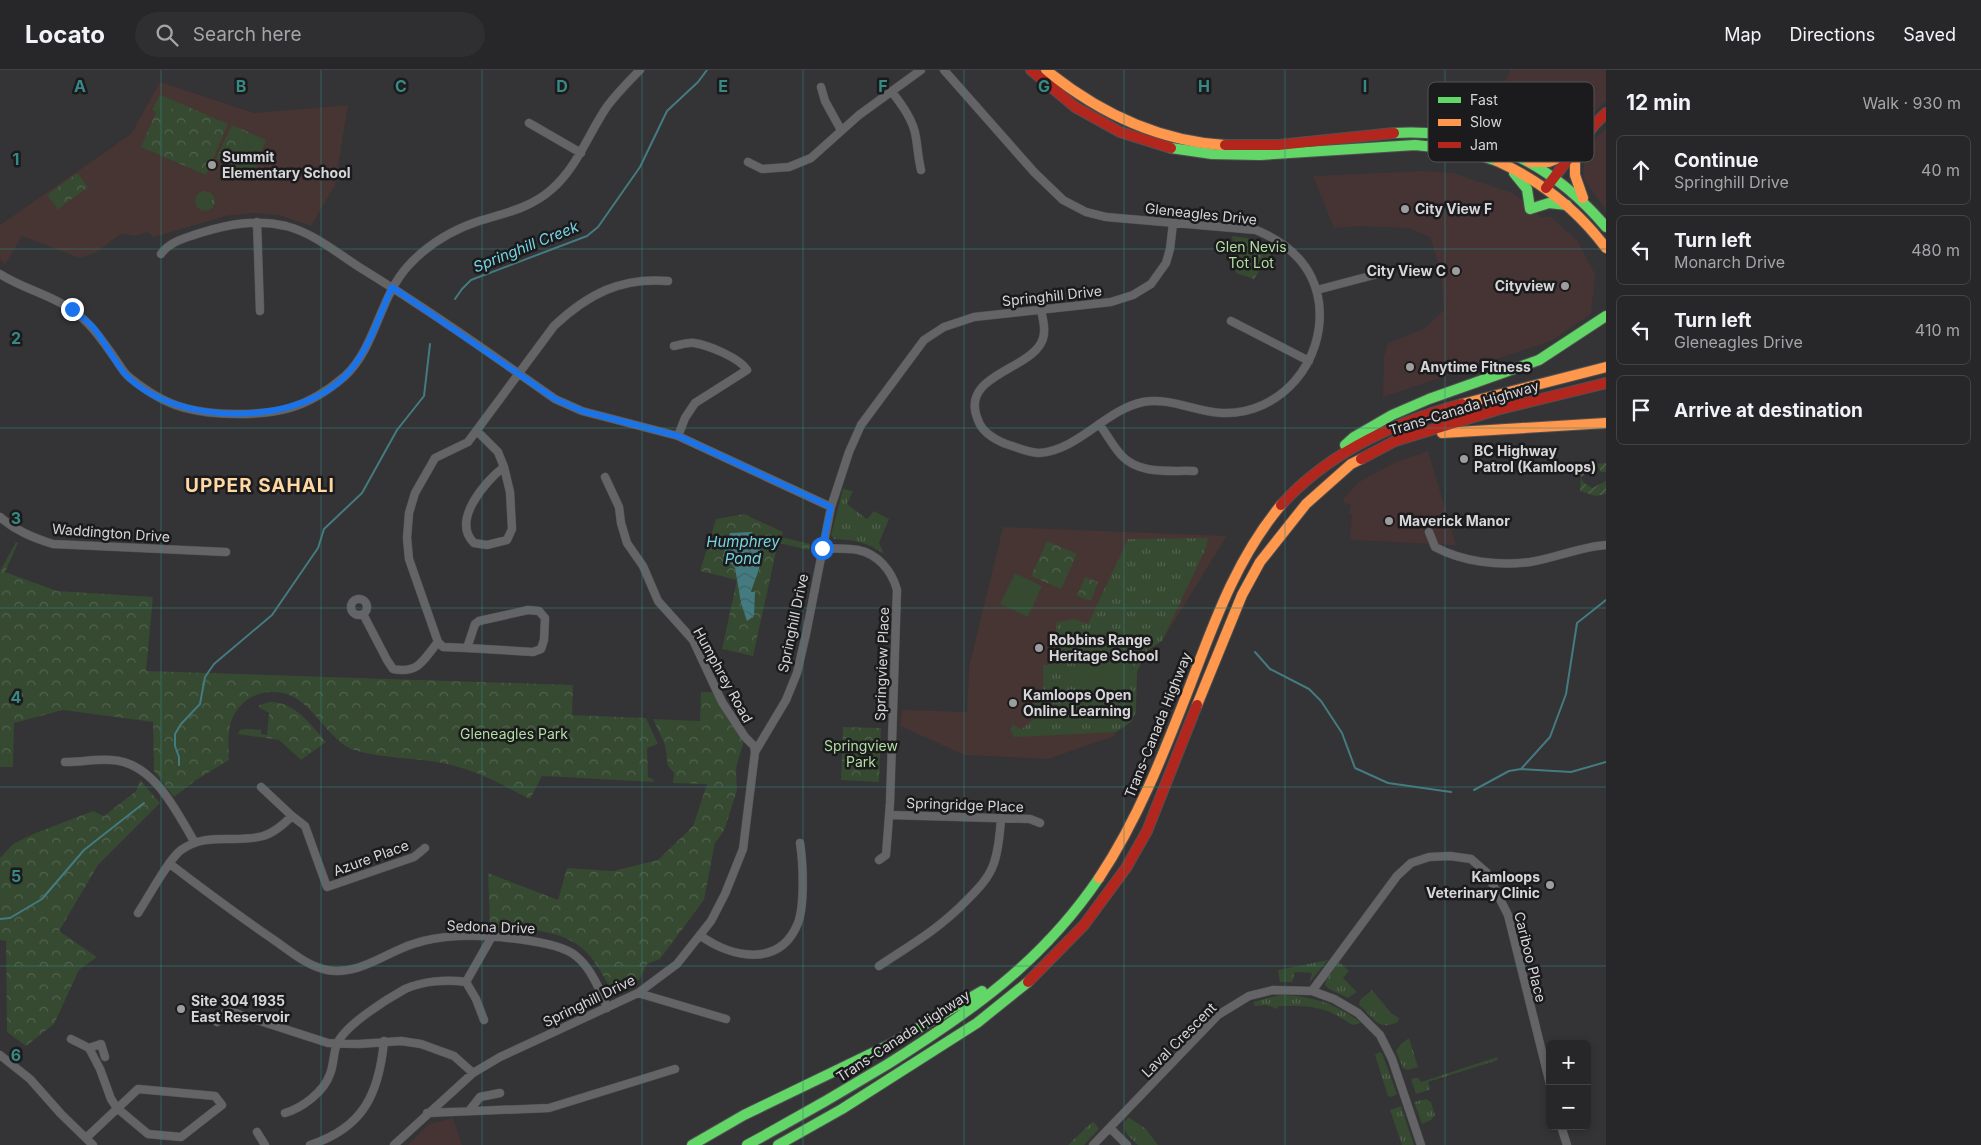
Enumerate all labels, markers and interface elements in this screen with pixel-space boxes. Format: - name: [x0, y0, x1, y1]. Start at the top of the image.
- search box: [135, 12, 485, 57]
- text: Locato: [25, 20, 105, 49]
- icon: search: [153, 21, 181, 49]
- text: Search here: [193, 23, 301, 46]
- text: Map: [1724, 24, 1762, 45]
- text: Directions: [1790, 24, 1875, 45]
- text: Saved: [1903, 24, 1956, 45]
- text: A: [74, 76, 86, 96]
- text: B: [236, 76, 246, 96]
- text: C: [395, 76, 407, 96]
- text: D: [556, 76, 568, 96]
- text: E: [718, 76, 728, 96]
- text: F: [878, 76, 888, 96]
- text: G: [1038, 76, 1050, 96]
- text: H: [1198, 76, 1210, 96]
- text: I: [1363, 76, 1367, 96]
- legend: [1428, 82, 1594, 162]
- text: 12 min: [1626, 90, 1691, 115]
- text: Fast: [1470, 91, 1498, 108]
- text: Walk · 930 m: [1862, 93, 1961, 113]
- text: Slow: [1470, 113, 1502, 130]
- text: Jam: [1470, 136, 1498, 153]
- place label: Summit Elementary School: [222, 148, 351, 181]
- text: 1: [13, 149, 19, 169]
- text: Continue: [1674, 149, 1759, 172]
- icon: ahead: [1627, 156, 1655, 184]
- marker: Summit Elementary School: [206, 159, 218, 171]
- text: 40 m: [1921, 160, 1960, 180]
- text: Springhill Drive: [1674, 172, 1789, 192]
- street label: Gleneagles Drive: [1144, 199, 1258, 228]
- place label: City View F: [1415, 200, 1492, 217]
- marker: City View F: [1399, 203, 1411, 215]
- water label: Springhill Creek: [470, 216, 582, 276]
- text: Turn left: [1674, 229, 1752, 252]
- icon: left: [1627, 236, 1655, 264]
- park label: Glen Nevis Tot Lot: [1215, 238, 1287, 271]
- text: 480 m: [1911, 240, 1960, 260]
- text: Monarch Drive: [1674, 252, 1785, 272]
- place label: City View C: [1367, 262, 1446, 279]
- marker: City View C: [1450, 265, 1462, 277]
- place label: Cityview: [1495, 277, 1555, 294]
- marker: Cityview: [1559, 280, 1571, 292]
- street label: Springhill Drive: [1001, 282, 1103, 309]
- route end: [61, 298, 84, 321]
- text: Turn left: [1674, 309, 1752, 332]
- icon: left: [1627, 316, 1655, 344]
- text: 410 m: [1915, 320, 1960, 340]
- text: 2: [11, 328, 21, 348]
- text: Gleneagles Drive: [1674, 332, 1803, 352]
- place label: Anytime Fitness: [1420, 358, 1531, 375]
- marker: Anytime Fitness: [1404, 361, 1416, 373]
- street label: Trans-Canada Highway: [1387, 377, 1541, 438]
- icon: arrive: [1627, 396, 1655, 424]
- text: Arrive at destination: [1674, 399, 1863, 422]
- place label: BC Highway Patrol (Kamloops): [1474, 442, 1596, 475]
- marker: BC Highway Patrol (Kamloops): [1458, 453, 1470, 465]
- district label: UPPER SAHALI: [185, 474, 335, 497]
- text: 3: [11, 508, 21, 528]
- place label: Maverick Manor: [1399, 512, 1510, 529]
- marker: Maverick Manor: [1383, 515, 1395, 527]
- street label: Waddington Drive: [52, 520, 171, 545]
- water label: Humphrey Pond: [706, 532, 780, 568]
- route start: [811, 537, 834, 560]
- street label: Springhill Drive: [774, 572, 811, 674]
- street label: Springview Place: [871, 607, 892, 721]
- street label: Humphrey Road: [690, 624, 757, 725]
- place label: Robbins Range Heritage School: [1049, 631, 1158, 664]
- marker: Robbins Range Heritage School: [1033, 642, 1045, 654]
- street label: Trans-Canada Highway: [1120, 649, 1195, 800]
- place label: Kamloops Open Online Learning: [1023, 686, 1132, 719]
- text: 4: [11, 687, 22, 707]
- marker: Kamloops Open Online Learning: [1007, 697, 1019, 709]
- park label: Gleneagles Park: [460, 725, 568, 742]
- park label: Springview Park: [824, 737, 898, 770]
- street label: Springridge Place: [906, 794, 1024, 815]
- street label: Azure Place: [331, 836, 411, 879]
- text: 5: [11, 866, 21, 886]
- place label: Kamloops Veterinary Clinic: [1426, 868, 1540, 901]
- marker: Kamloops Veterinary Clinic: [1544, 879, 1556, 891]
- street label: Cariboo Place: [1511, 910, 1550, 1004]
- street label: Sedona Drive: [446, 916, 536, 937]
- street label: Springhill Drive: [540, 971, 638, 1030]
- street label: Trans-Canada Highway: [833, 986, 973, 1085]
- place label: Site 304 1935 East Reservoir: [191, 992, 290, 1025]
- street label: Laval Crescent: [1138, 999, 1220, 1080]
- marker: Site 304 1935 East Reservoir: [175, 1003, 187, 1015]
- map controls: [1546, 1040, 1591, 1130]
- button: +: [1546, 1040, 1591, 1085]
- text: 6: [11, 1045, 21, 1065]
- button: −: [1546, 1085, 1591, 1130]

